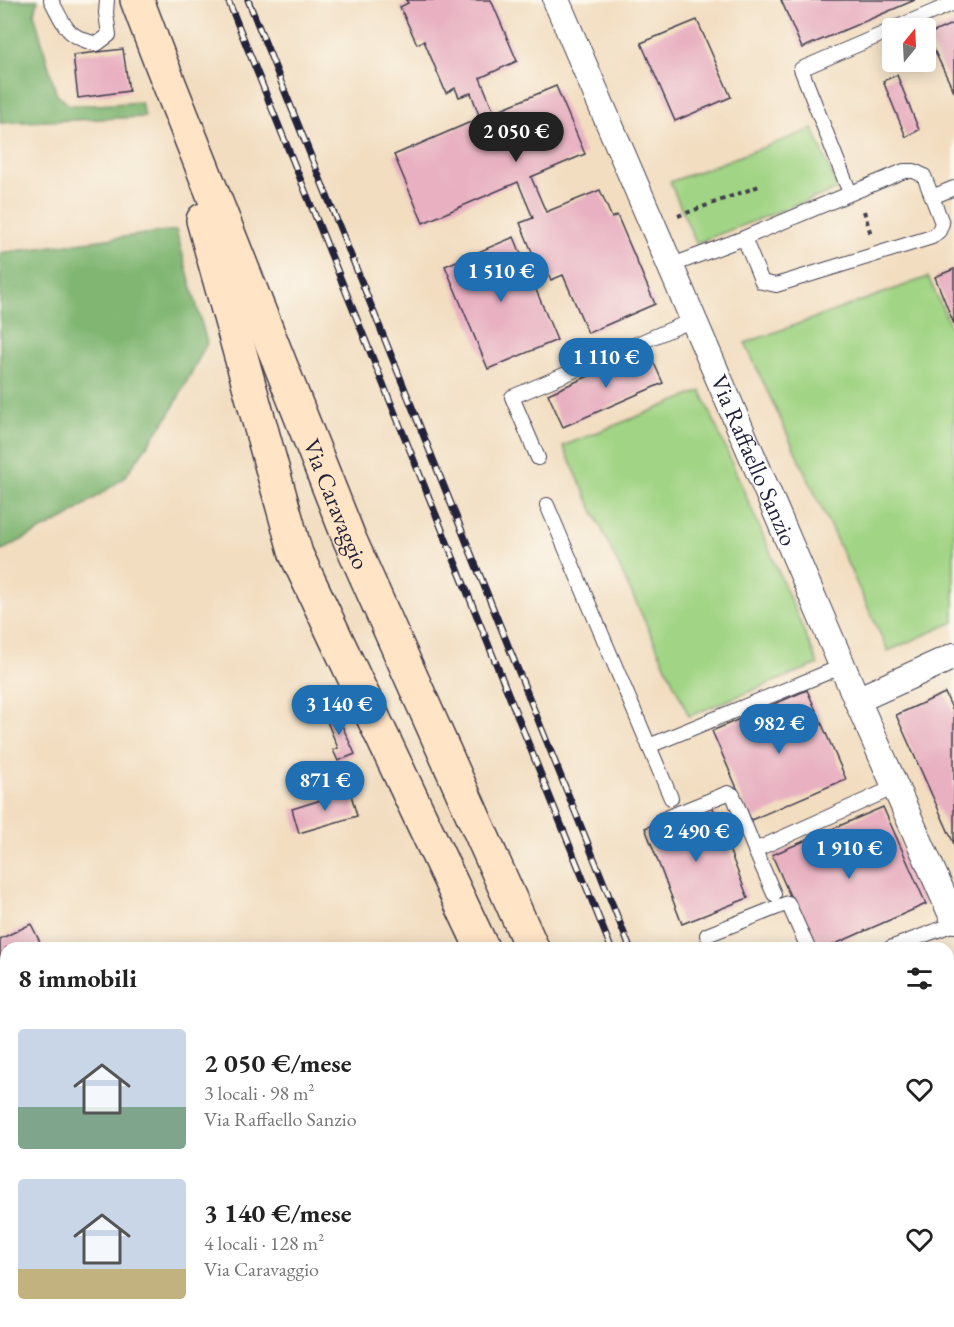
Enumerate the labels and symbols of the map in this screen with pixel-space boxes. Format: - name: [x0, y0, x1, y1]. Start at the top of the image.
- north arrow: [882, 18, 936, 72]
- pin: 2 050 €: [461, 112, 571, 163]
- pin: 1 510 €: [446, 252, 556, 303]
- pin: 1 110 €: [551, 338, 661, 389]
- street label: Via Raffaello Sanzio: [704, 370, 805, 550]
- street label: Via Caravaggio: [296, 434, 377, 574]
- pin: 3 140 €: [284, 685, 394, 736]
- pin: 982 €: [737, 704, 821, 755]
- pin: 871 €: [283, 761, 367, 812]
- pin: 2 490 €: [641, 812, 751, 863]
- pin: 1 910 €: [794, 829, 904, 880]

